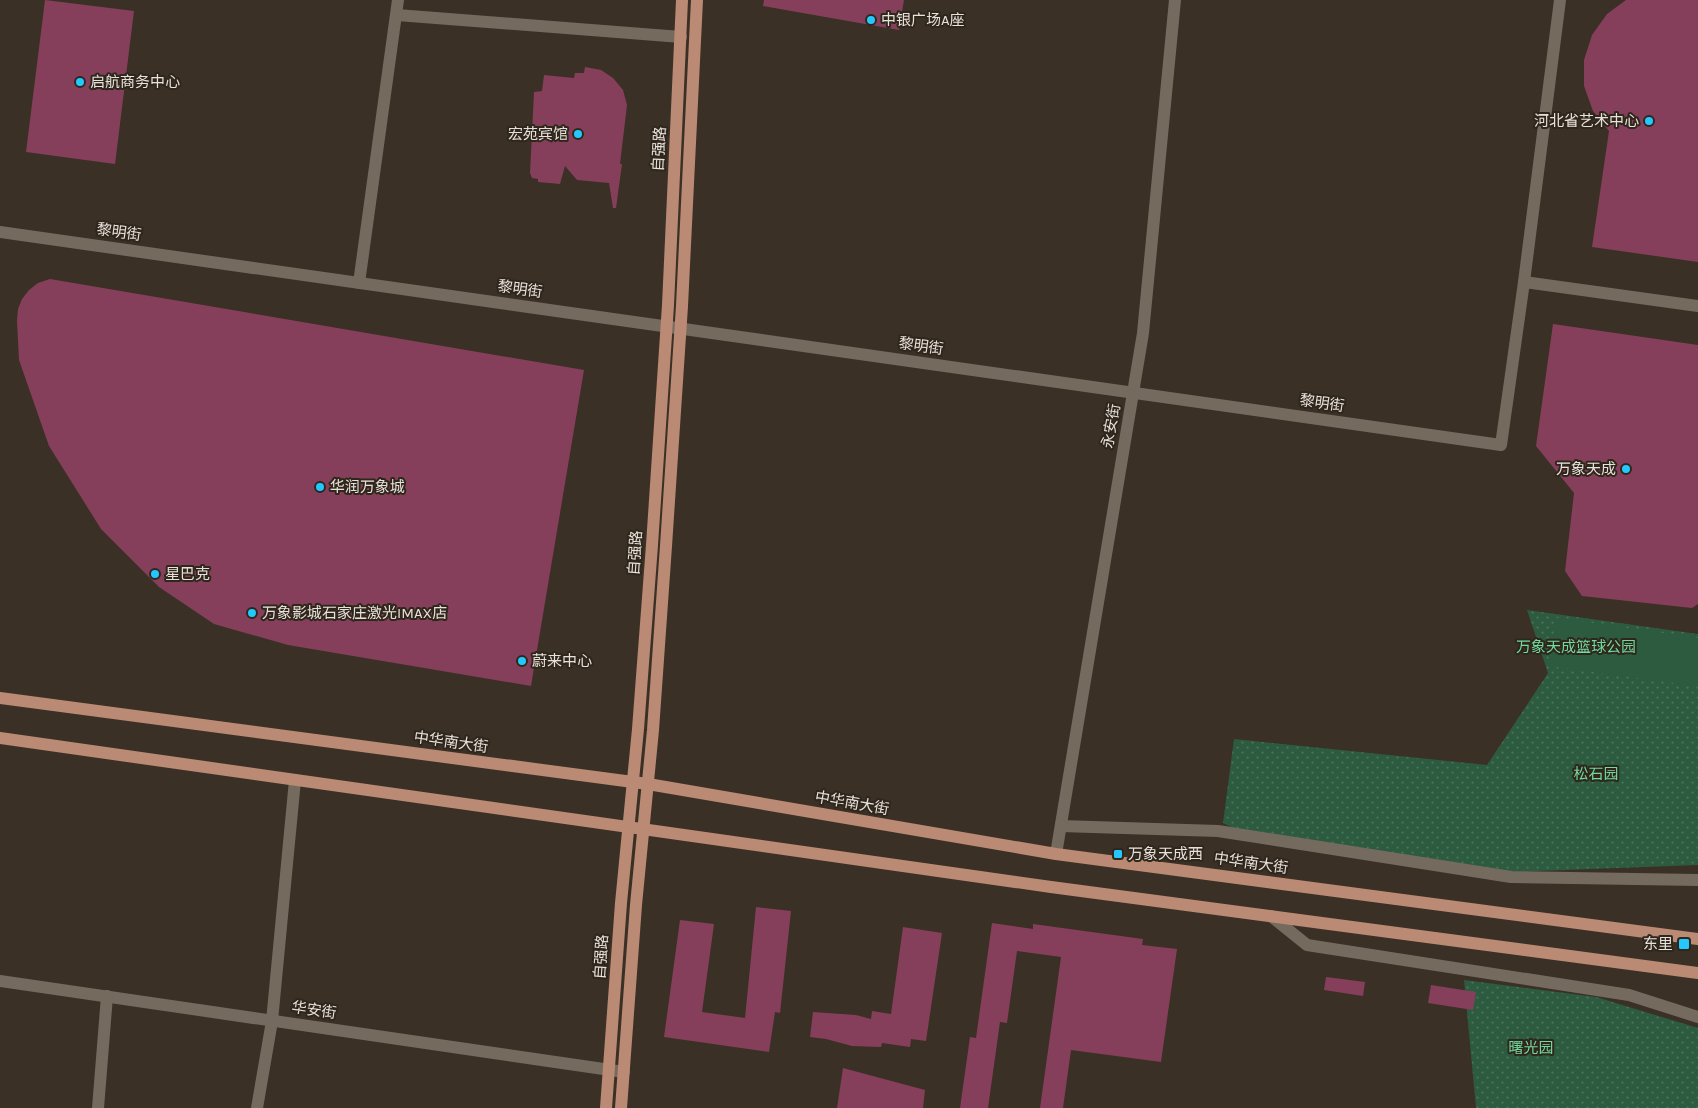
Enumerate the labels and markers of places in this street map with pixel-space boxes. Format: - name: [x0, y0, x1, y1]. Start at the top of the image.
- place label: 中银广场A座: [881, 11, 965, 29]
- marker: 中银广场A座: [865, 14, 877, 26]
- place label: 启航商务中心: [90, 73, 180, 91]
- marker: 启航商务中心: [74, 76, 86, 88]
- place label: 河北省艺术中心: [1534, 112, 1639, 130]
- marker: 河北省艺术中心: [1643, 115, 1655, 127]
- place label: 宏苑宾馆: [508, 125, 568, 143]
- marker: 宏苑宾馆: [572, 128, 584, 140]
- place label: 万象天成: [1556, 460, 1616, 478]
- marker: 万象天成: [1620, 463, 1632, 475]
- place label: 华润万象城: [330, 478, 405, 496]
- marker: 华润万象城: [314, 481, 326, 493]
- place label: 星巴克: [165, 565, 210, 583]
- marker: 星巴克: [149, 568, 161, 580]
- place label: 万象影城石家庄激光IMAX店: [262, 604, 447, 622]
- marker: 万象影城石家庄激光IMAX店: [246, 607, 258, 619]
- place label: 蔚来中心: [532, 652, 592, 670]
- marker: 蔚来中心: [516, 655, 528, 667]
- place label: 万象天成西: [1128, 845, 1203, 863]
- marker: 万象天成西: [1112, 848, 1124, 860]
- place label: 东里: [1643, 935, 1673, 953]
- marker: 东里: [1677, 937, 1691, 951]

